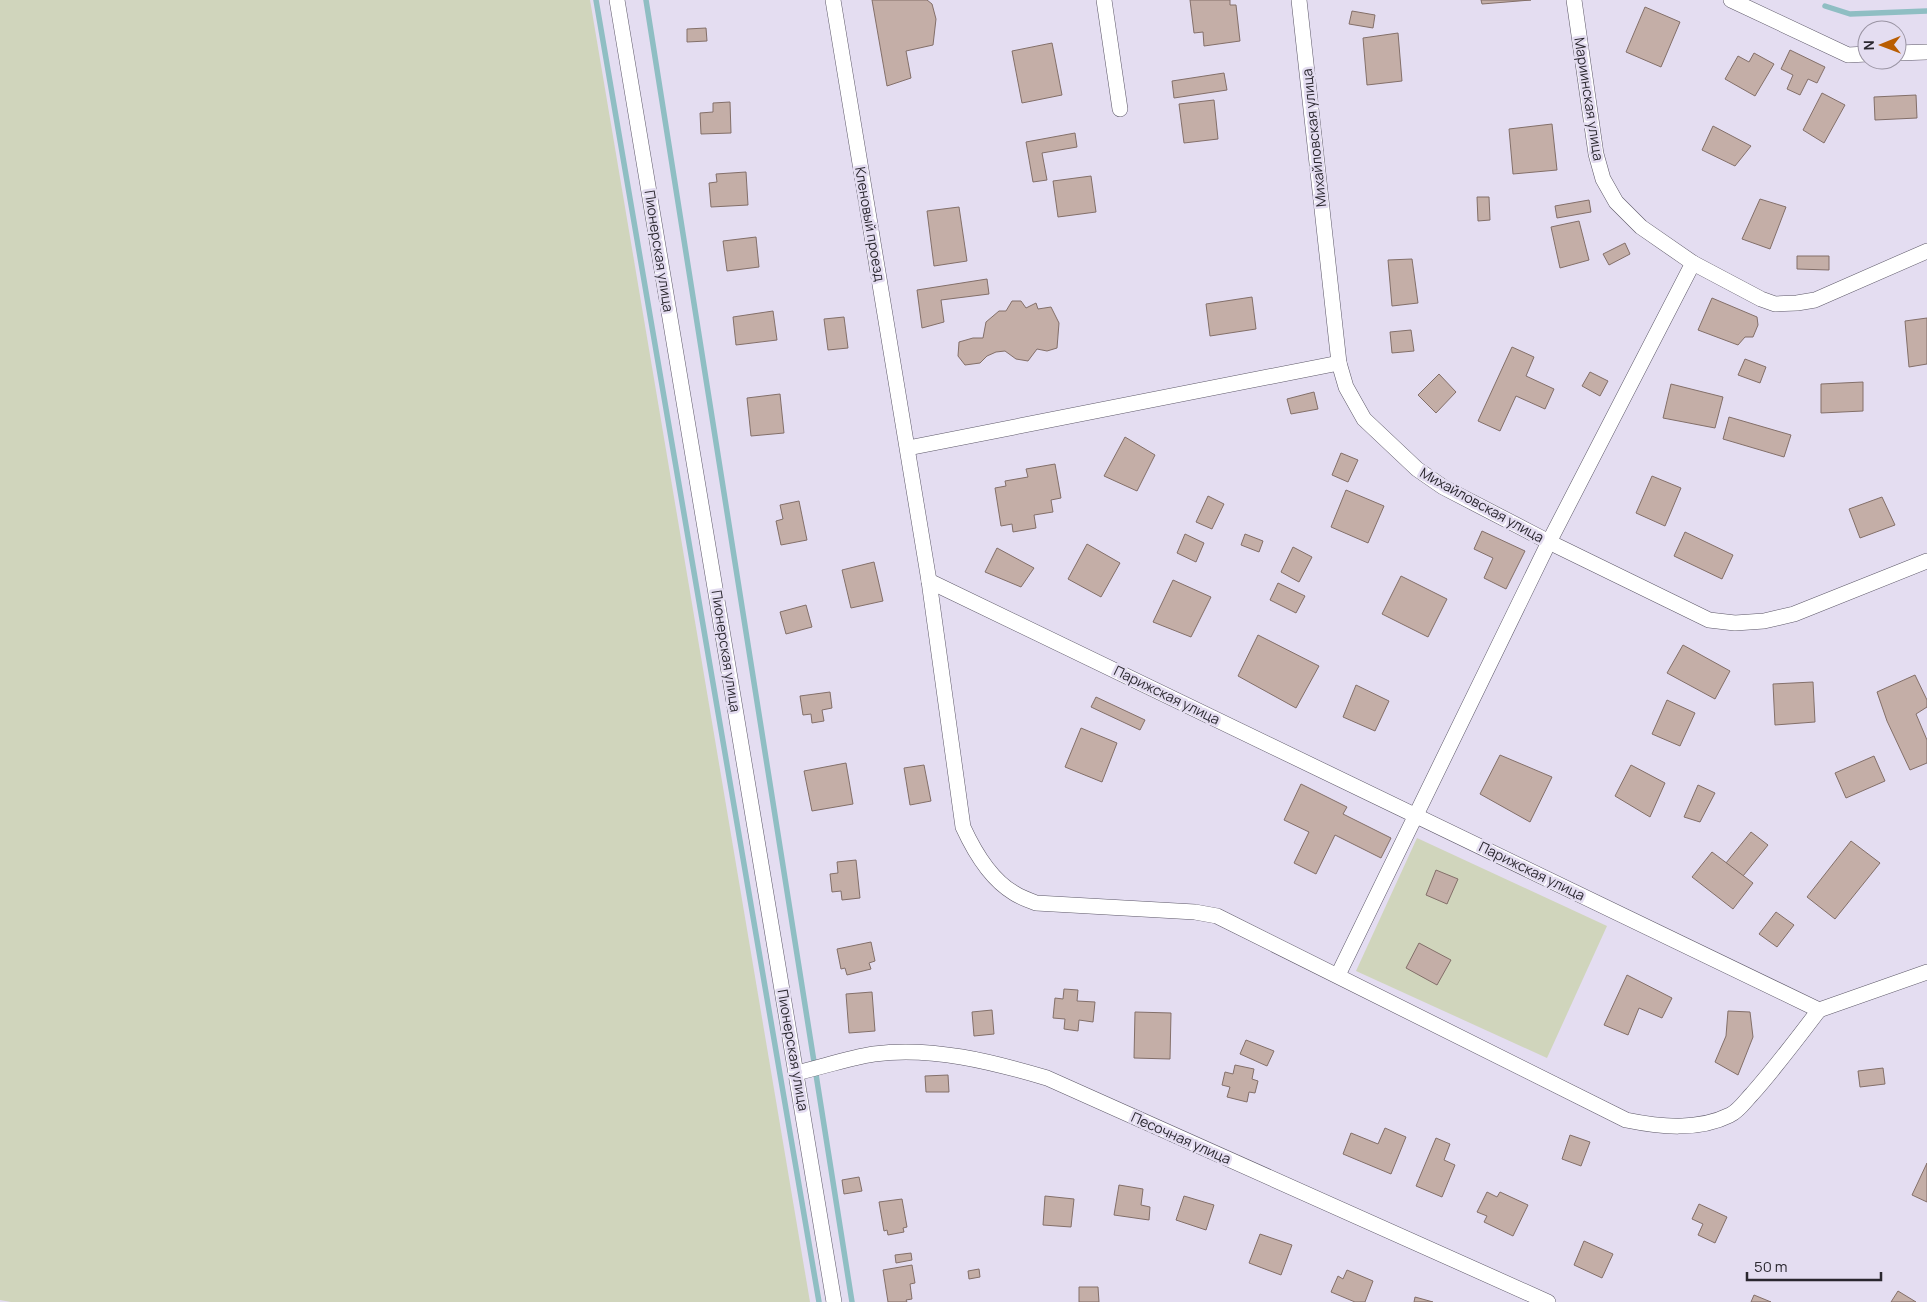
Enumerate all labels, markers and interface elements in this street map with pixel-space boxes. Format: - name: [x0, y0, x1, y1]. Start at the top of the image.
- north arrow: [1857, 20, 1907, 70]
- street label: Мариинская улица: [1570, 36, 1609, 162]
- text: N: [1859, 40, 1878, 50]
- street label: Михайловская улица: [1297, 68, 1330, 208]
- street label: Кленовый проезд: [851, 165, 890, 283]
- street label: Пионерская улица: [640, 189, 679, 313]
- street label: Михайловская улица: [1417, 463, 1548, 547]
- street label: Пионерская улица: [707, 589, 746, 713]
- street label: Парижская улица: [1111, 661, 1223, 728]
- street label: Парижская улица: [1476, 837, 1588, 904]
- street label: Пионерская улица: [773, 988, 814, 1112]
- street label: Песочная улица: [1128, 1107, 1234, 1168]
- scale bar: [1747, 1250, 1881, 1282]
- text: 50 m: [1754, 1256, 1788, 1277]

